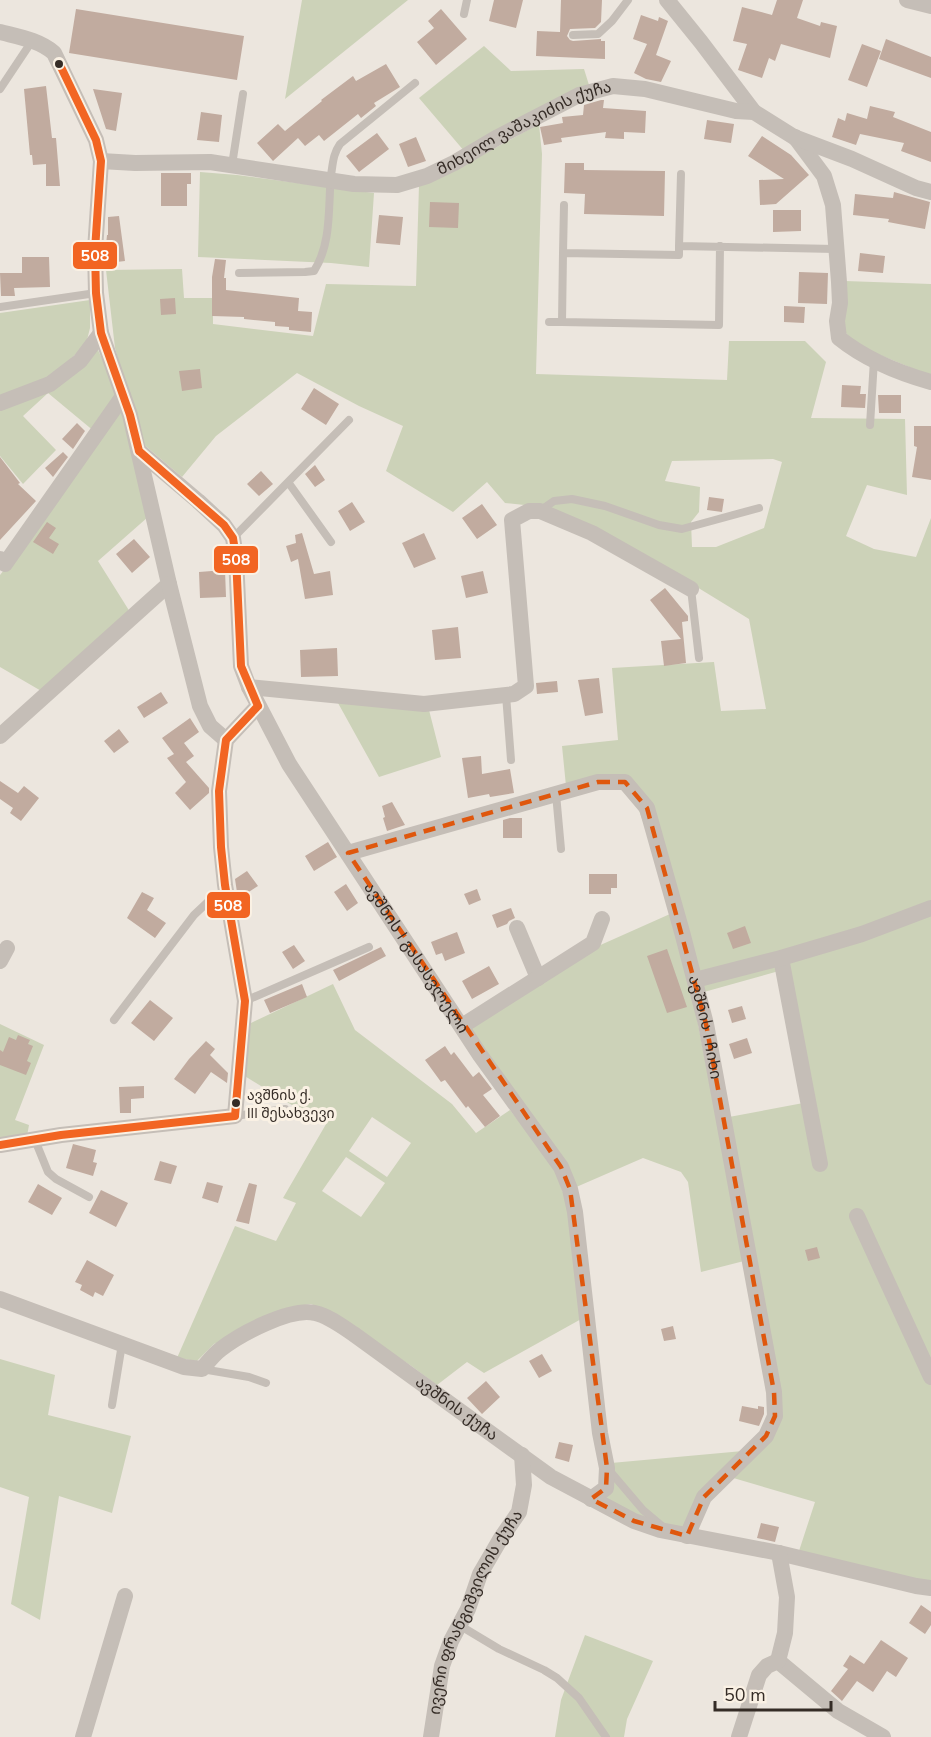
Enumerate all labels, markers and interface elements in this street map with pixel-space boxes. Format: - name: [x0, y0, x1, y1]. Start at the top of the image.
- unlabelled marker: [53, 58, 65, 70]
- street label: მიხეილ ვაშაკიძის ქუჩა: [433, 76, 614, 181]
- line badge: 508: [72, 241, 118, 270]
- text: 508: [81, 245, 109, 267]
- line badge: 508: [213, 545, 259, 574]
- text: 508: [222, 549, 250, 571]
- street label: ავშნის I გასასვლელი: [359, 878, 474, 1038]
- line badge: 508: [206, 891, 251, 919]
- text: 508: [214, 895, 242, 917]
- street label: ავშნის I ჩიხი: [683, 973, 727, 1081]
- place label: ავშნის ქ. III შესახვევი: [247, 1086, 335, 1123]
- marker: ავშნის ქ. III შესახვევი: [230, 1097, 242, 1109]
- street label: ავშნის ქუჩა: [411, 1371, 502, 1446]
- street label: ივერი ფრანგიშვილის ქუჩა: [424, 1505, 528, 1716]
- scale bar: [715, 1674, 830, 1712]
- text: 50 m: [724, 1683, 766, 1707]

